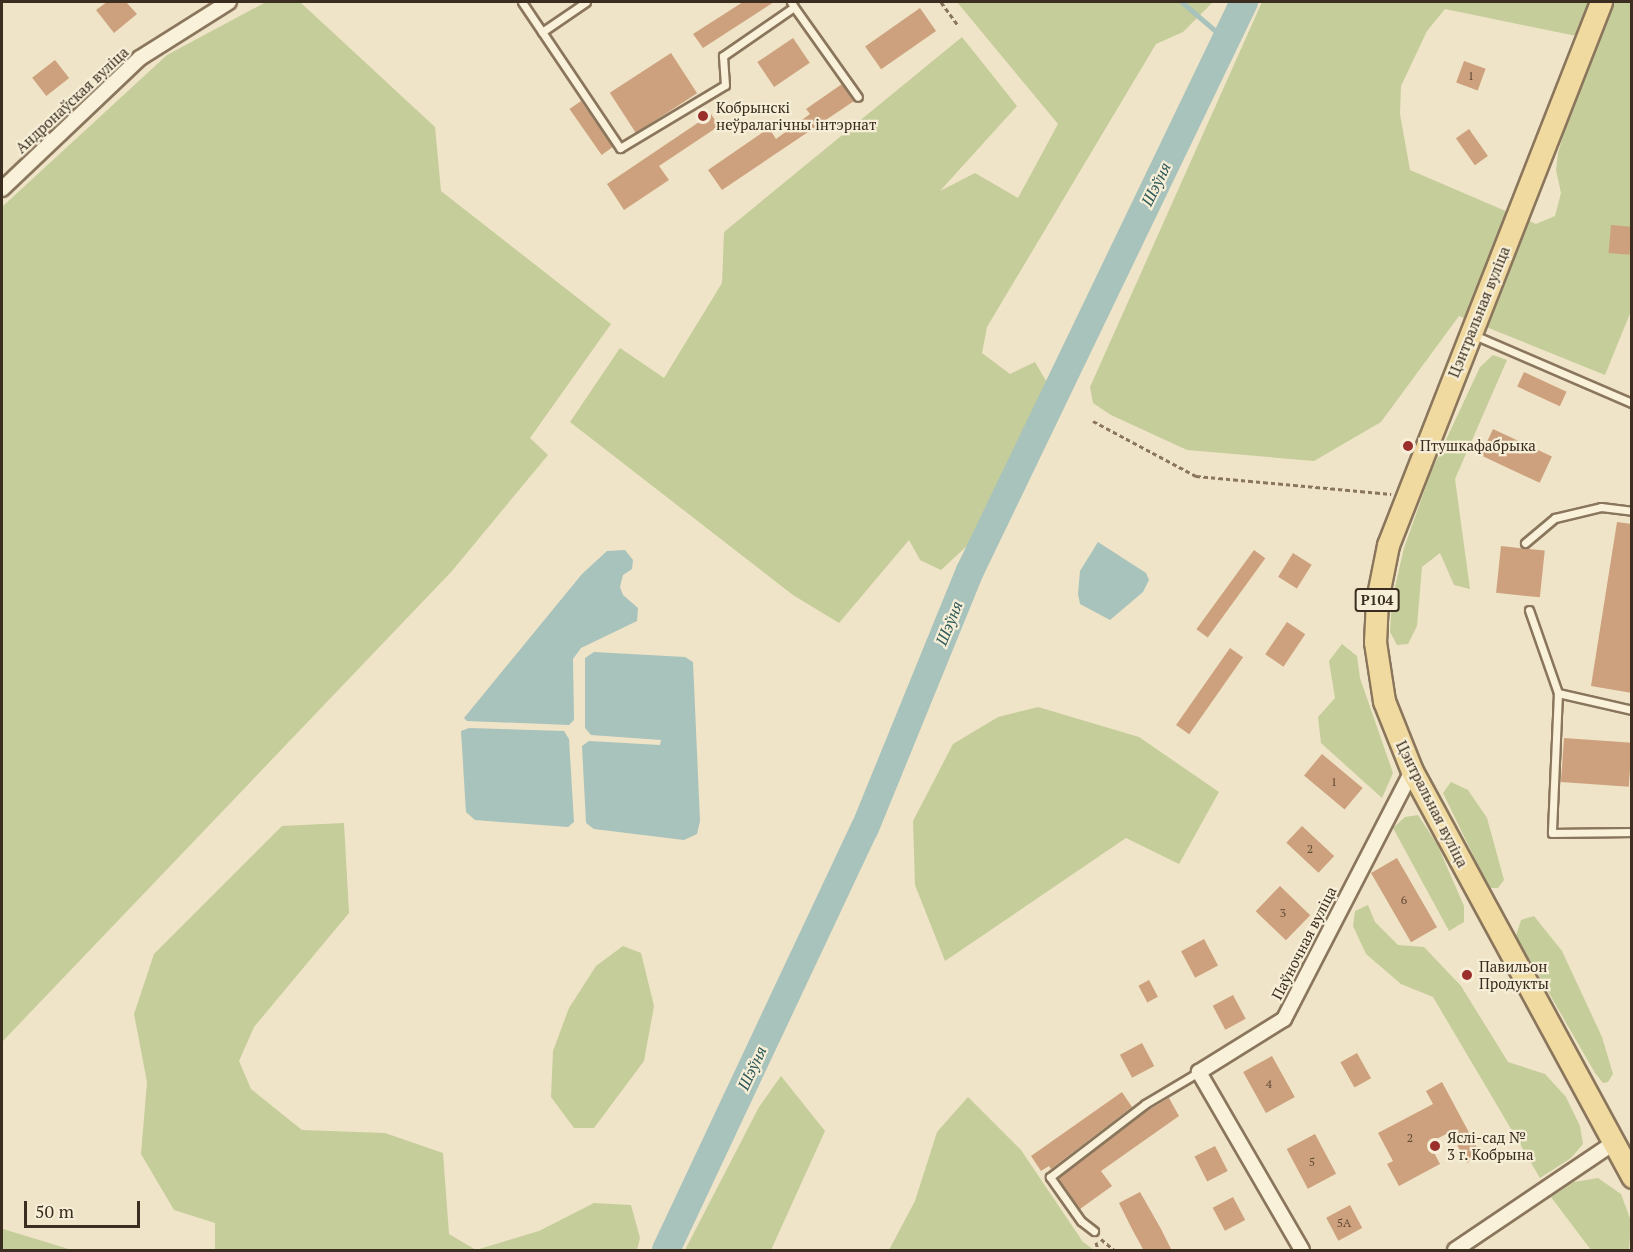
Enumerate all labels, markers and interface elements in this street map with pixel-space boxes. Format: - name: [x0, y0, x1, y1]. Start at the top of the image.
- street label: Андронаўская вуліца: [12, 43, 132, 157]
- house number: 1: [1468, 69, 1474, 83]
- place label: Кобрынскі неўралагічны інтэрнат: [716, 98, 876, 133]
- marker: Кобрынскі неўралагічны інтэрнат: [694, 107, 712, 125]
- water label: Шэўня: [1137, 159, 1175, 209]
- street label: Цэнтральная вуліца: [1444, 244, 1514, 380]
- place label: Птушкафабрыка: [1420, 437, 1536, 455]
- marker: Птушкафабрыка: [1401, 439, 1415, 453]
- road number: Р104: [1354, 589, 1400, 611]
- water label: Шэўня: [931, 598, 967, 648]
- street label: Цэнтральная вуліца: [1392, 738, 1472, 870]
- house number: 1: [1331, 775, 1337, 789]
- house number: 2: [1307, 842, 1313, 856]
- street label: Паўночная вуліца: [1268, 883, 1340, 1003]
- house number: 6: [1401, 893, 1407, 907]
- house number: 3: [1280, 906, 1286, 920]
- place label: Павильон Продукты: [1479, 957, 1549, 992]
- marker: Павильон Продукты: [1460, 968, 1474, 982]
- water label: Шэўня: [734, 1043, 770, 1093]
- house number: 4: [1266, 1077, 1272, 1091]
- place label: Яслі-сад № 3 г. Кобрына: [1447, 1128, 1534, 1163]
- house number: 2: [1407, 1131, 1413, 1145]
- marker: Яслі-сад № 3 г. Кобрына: [1428, 1139, 1442, 1153]
- house number: 5: [1309, 1155, 1315, 1169]
- scale bar: [27, 1189, 142, 1227]
- text: 50 m: [35, 1199, 74, 1223]
- house number: 5А: [1337, 1216, 1351, 1230]

